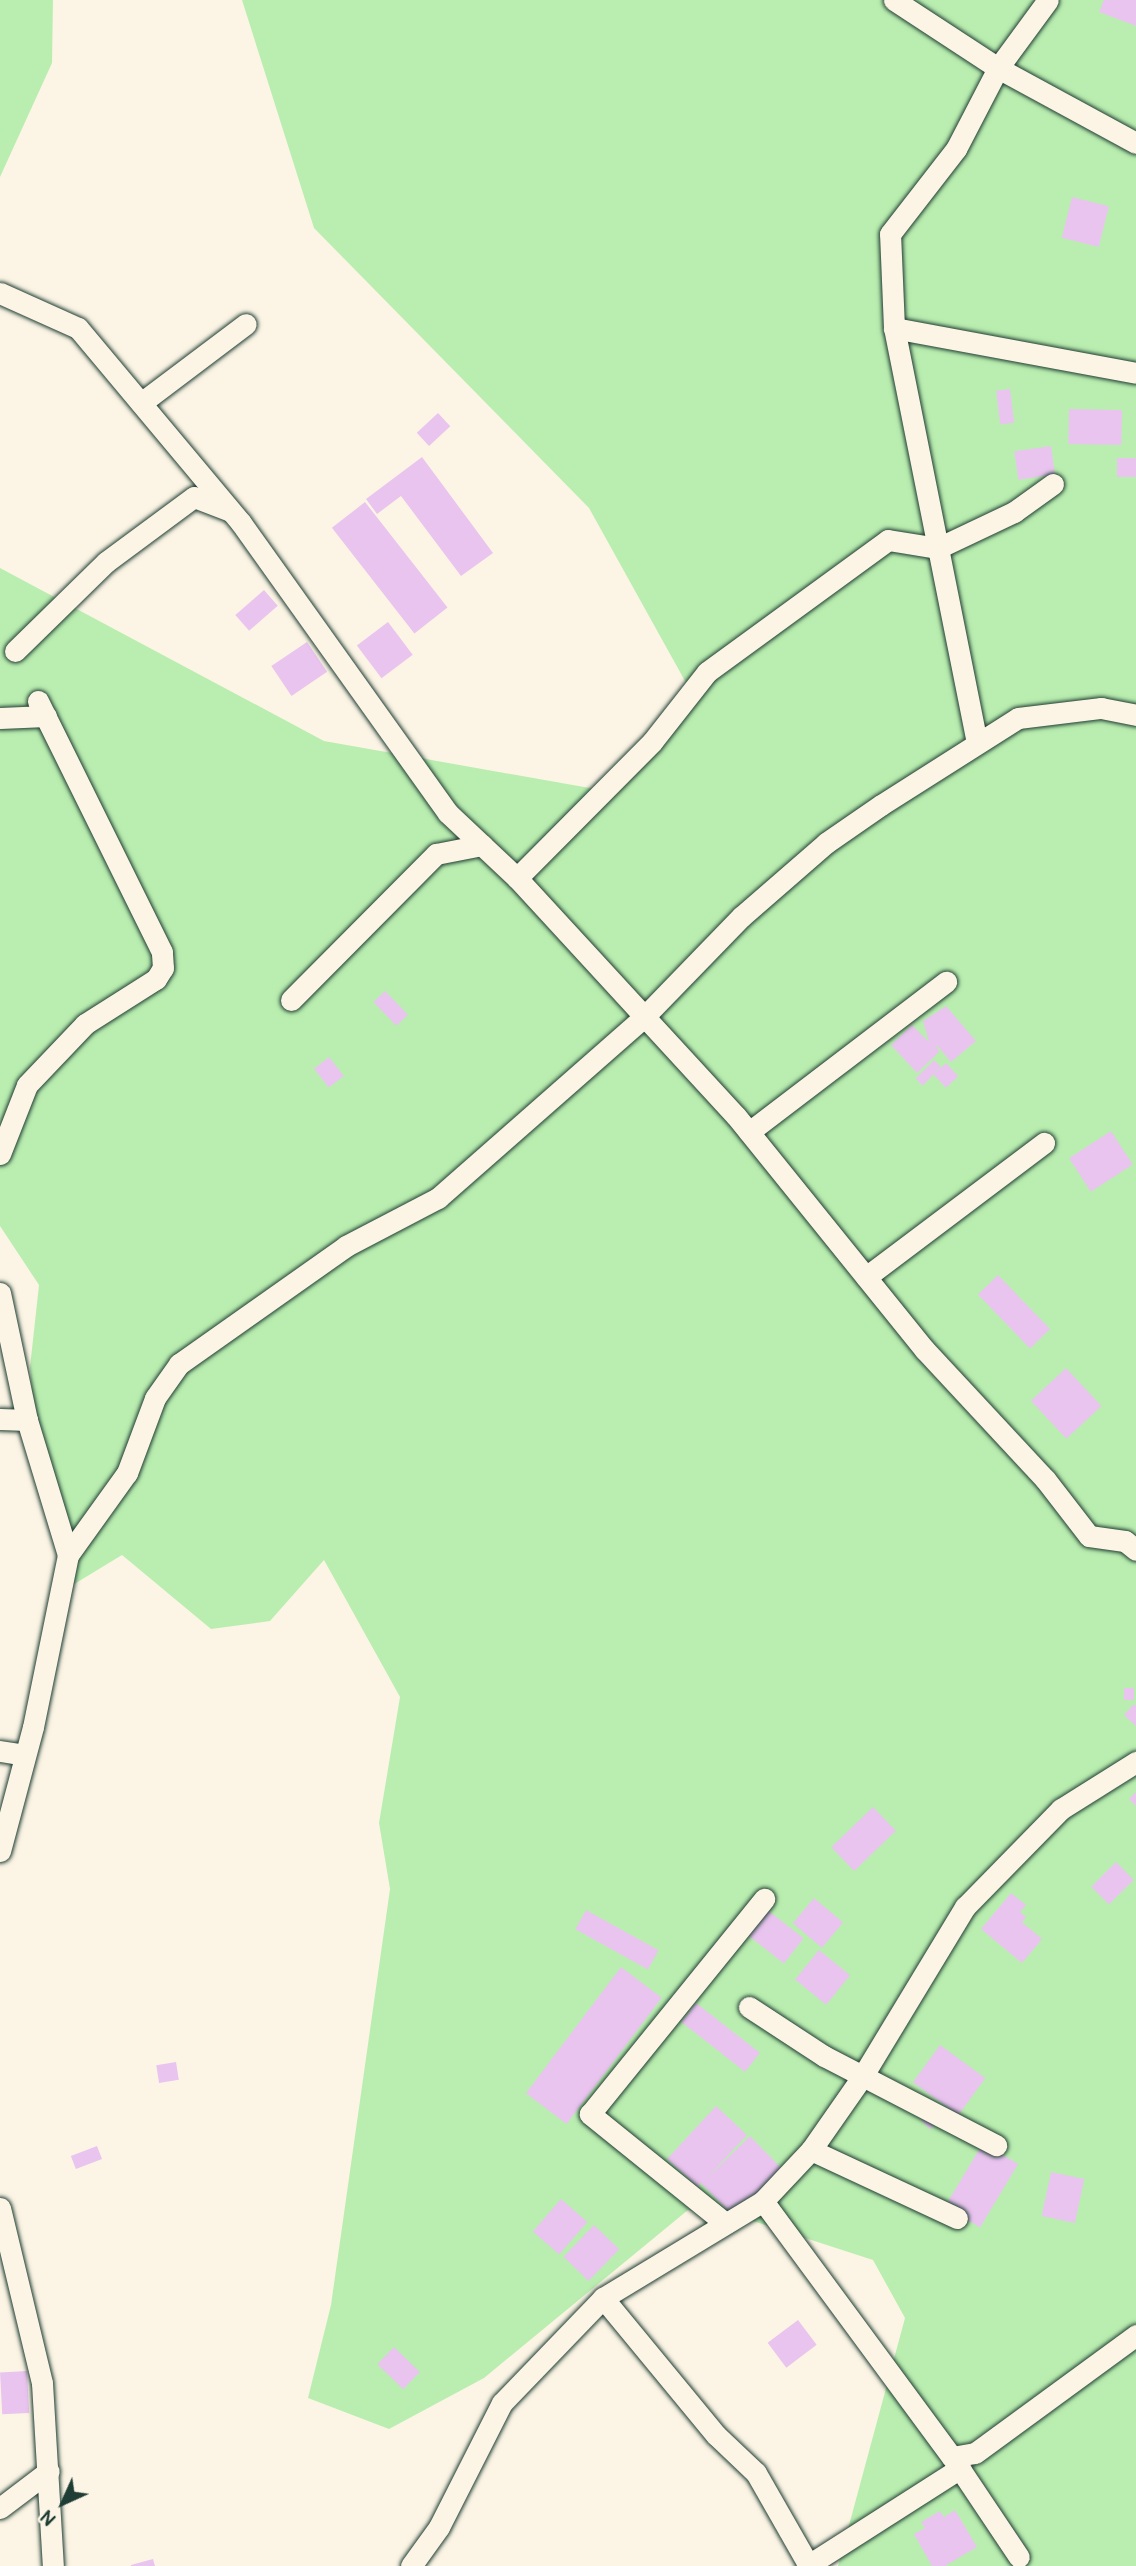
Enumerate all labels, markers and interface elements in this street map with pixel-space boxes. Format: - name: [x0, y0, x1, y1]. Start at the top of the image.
- north arrow: [28, 2468, 98, 2538]
- text: N: [35, 2505, 61, 2531]

